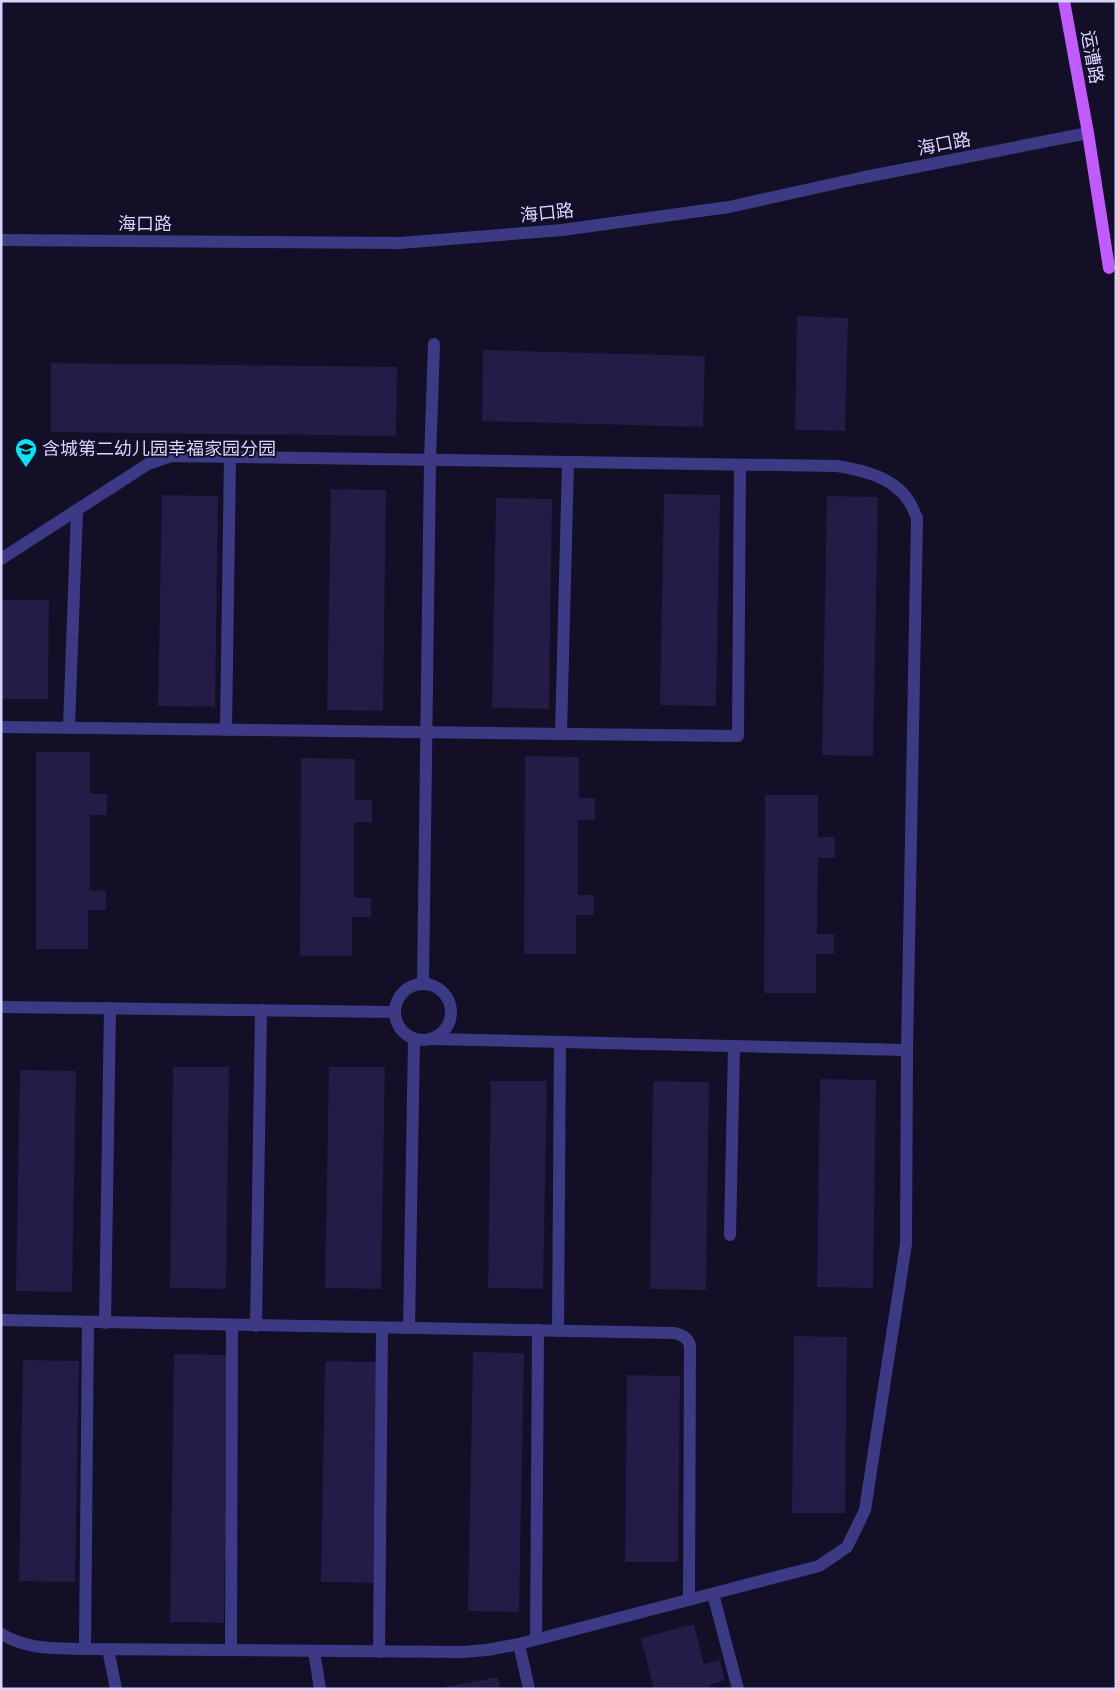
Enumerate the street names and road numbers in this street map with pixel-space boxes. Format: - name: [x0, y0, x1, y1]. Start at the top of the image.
- street label: 运漕路: [1076, 29, 1108, 85]
- street label: 海口路: [915, 128, 973, 160]
- street label: 海口路: [519, 199, 575, 227]
- street label: 海口路: [118, 213, 172, 235]

